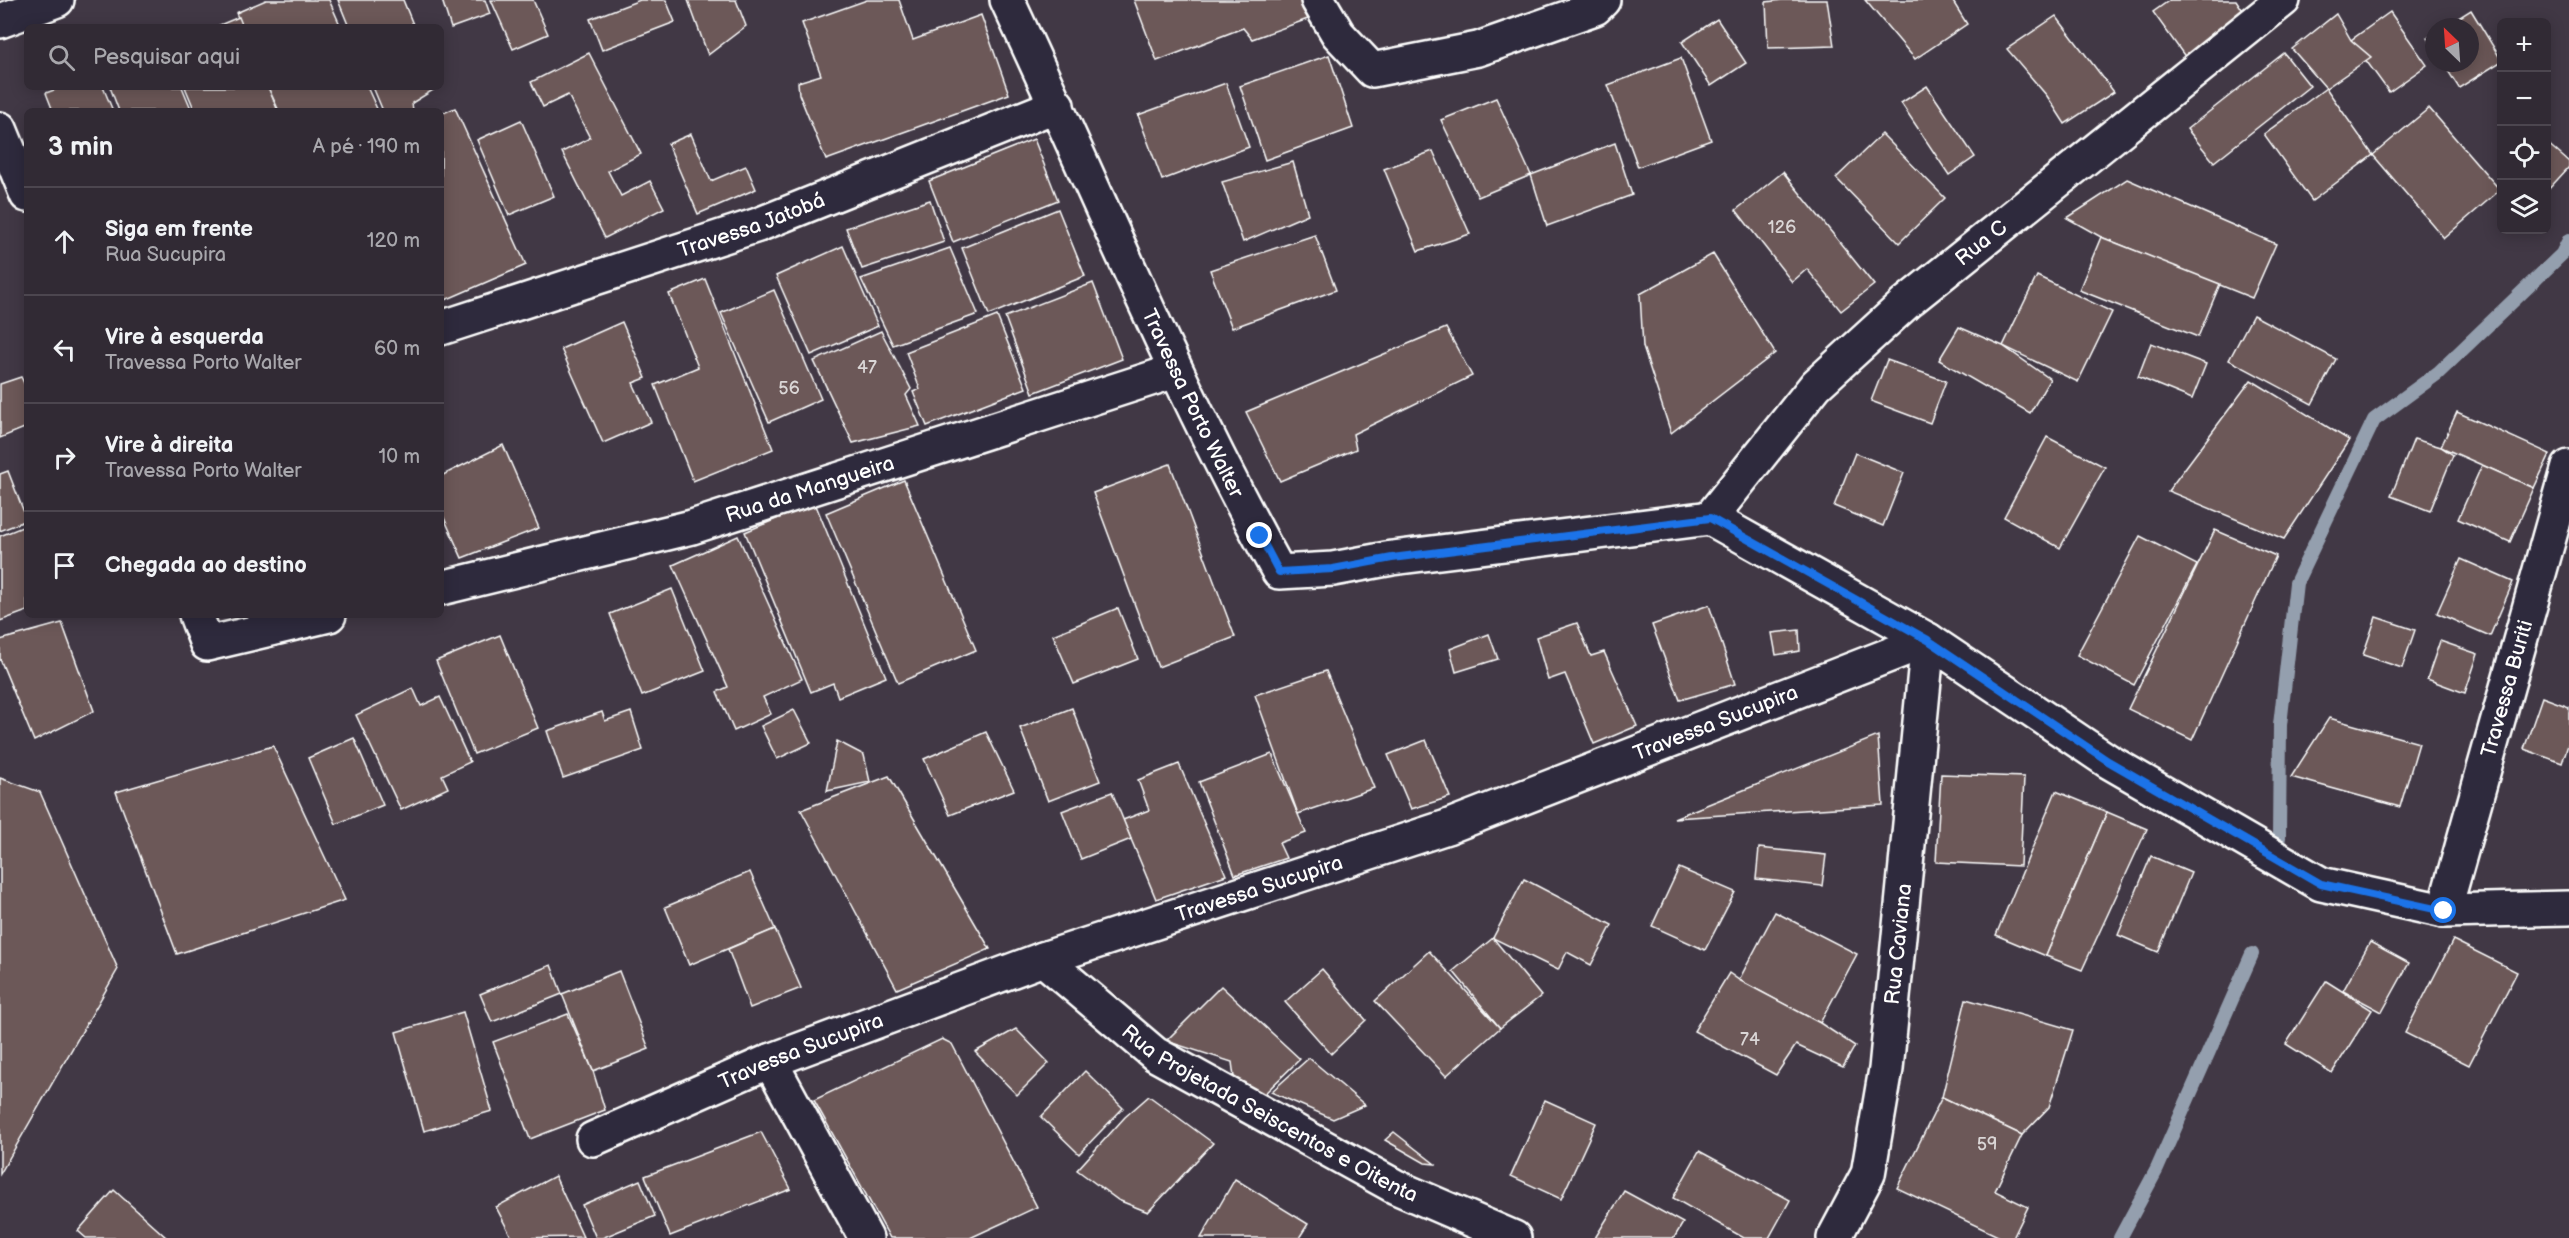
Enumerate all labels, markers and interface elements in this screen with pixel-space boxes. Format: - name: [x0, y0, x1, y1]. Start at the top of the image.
- north arrow: [2425, 18, 2479, 72]
- map controls: [2497, 18, 2551, 234]
- button: +: [2497, 18, 2551, 72]
- search box: [24, 24, 444, 90]
- icon: search: [45, 41, 78, 74]
- text: Pesquisar aqui: [93, 44, 240, 71]
- button: −: [2497, 72, 2551, 126]
- button: locate: [2497, 126, 2551, 180]
- text: 3 min: [48, 132, 113, 163]
- text: A pé · 190 m: [313, 135, 420, 159]
- button: layers: [2497, 180, 2551, 234]
- street label: Travessa Jatobá: [675, 188, 829, 263]
- street label: Rua C: [1950, 215, 2012, 271]
- text: Siga em frente: [105, 216, 253, 243]
- house number: 126: [1768, 217, 1796, 238]
- icon: ahead: [48, 225, 81, 258]
- text: 120 m: [367, 229, 420, 253]
- text: Rua Sucupira: [105, 243, 226, 267]
- street label: Travessa Porto Walter: [1136, 305, 1249, 502]
- text: Vire à esquerda: [105, 324, 264, 351]
- icon: left: [48, 333, 81, 366]
- text: 60 m: [374, 337, 420, 361]
- text: Travessa Porto Walter: [105, 351, 302, 375]
- house number: 47: [857, 357, 877, 378]
- house number: 56: [778, 378, 800, 399]
- text: Vire à direita: [105, 432, 233, 459]
- icon: right: [48, 441, 81, 474]
- text: 10 m: [379, 445, 420, 469]
- street label: Rua da Mangueira: [722, 451, 897, 528]
- text: Travessa Porto Walter: [105, 459, 302, 483]
- route end: [1246, 522, 1272, 548]
- icon: arrive: [48, 549, 81, 582]
- text: Chegada ao destino: [105, 552, 307, 579]
- street label: Travessa Buriti: [2476, 617, 2538, 760]
- street label: Travessa Sucupira: [1630, 680, 1802, 766]
- street label: Travessa Sucupira: [1172, 850, 1346, 928]
- street label: Rua Caviana: [1880, 882, 1917, 1006]
- route start: [2430, 897, 2456, 923]
- street label: Travessa Sucupira: [715, 1008, 887, 1095]
- street label: Rua Projetada Seiscentos e Oitenta: [1116, 1019, 1421, 1208]
- house number: 74: [1740, 1029, 1760, 1050]
- house number: 59: [1977, 1134, 1997, 1155]

